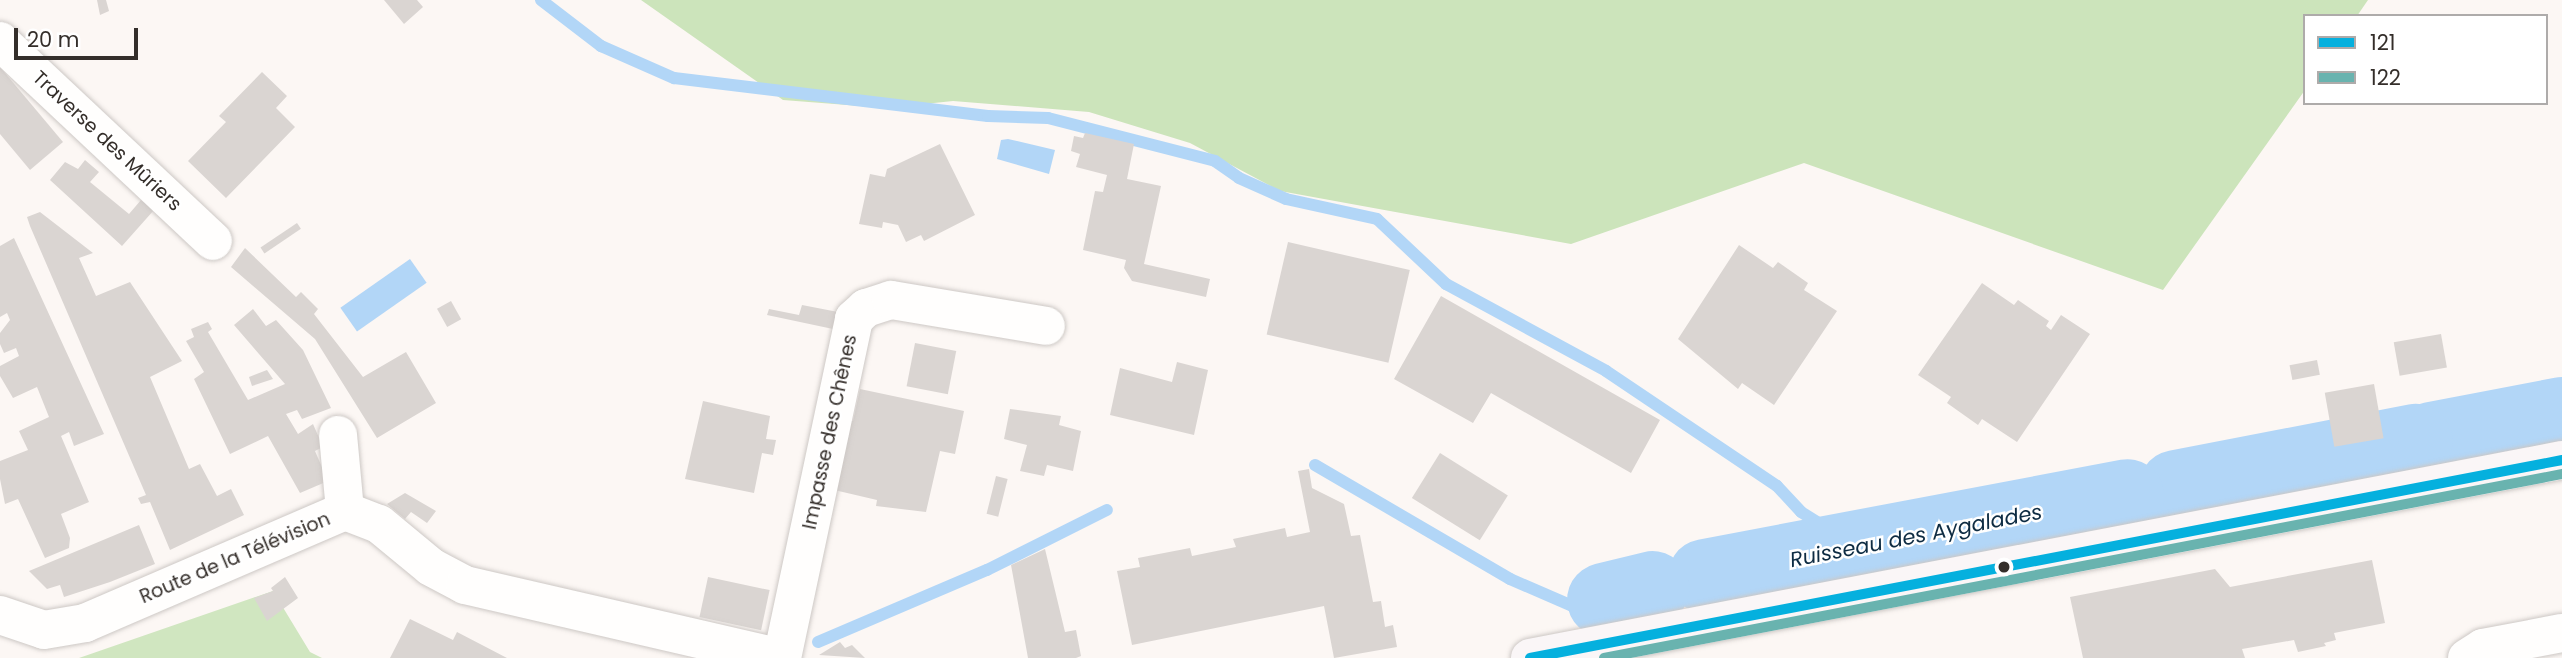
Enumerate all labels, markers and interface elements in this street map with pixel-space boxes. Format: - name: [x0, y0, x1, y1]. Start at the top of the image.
- scale bar: [18, 14, 142, 58]
- legend: [2303, 14, 2548, 105]
- text: 20 m: [27, 25, 80, 54]
- text: 121: [2370, 28, 2396, 57]
- text: 122: [2370, 63, 2401, 92]
- street label: Traverse des Mûriers: [28, 66, 186, 216]
- street label: Impasse des Chênes: [798, 332, 862, 532]
- water label: Ruisseau des Aygalades: [1788, 499, 2044, 573]
- street label: Route de la Télévision: [136, 508, 334, 608]
- unlabelled marker: [1997, 560, 2011, 574]

